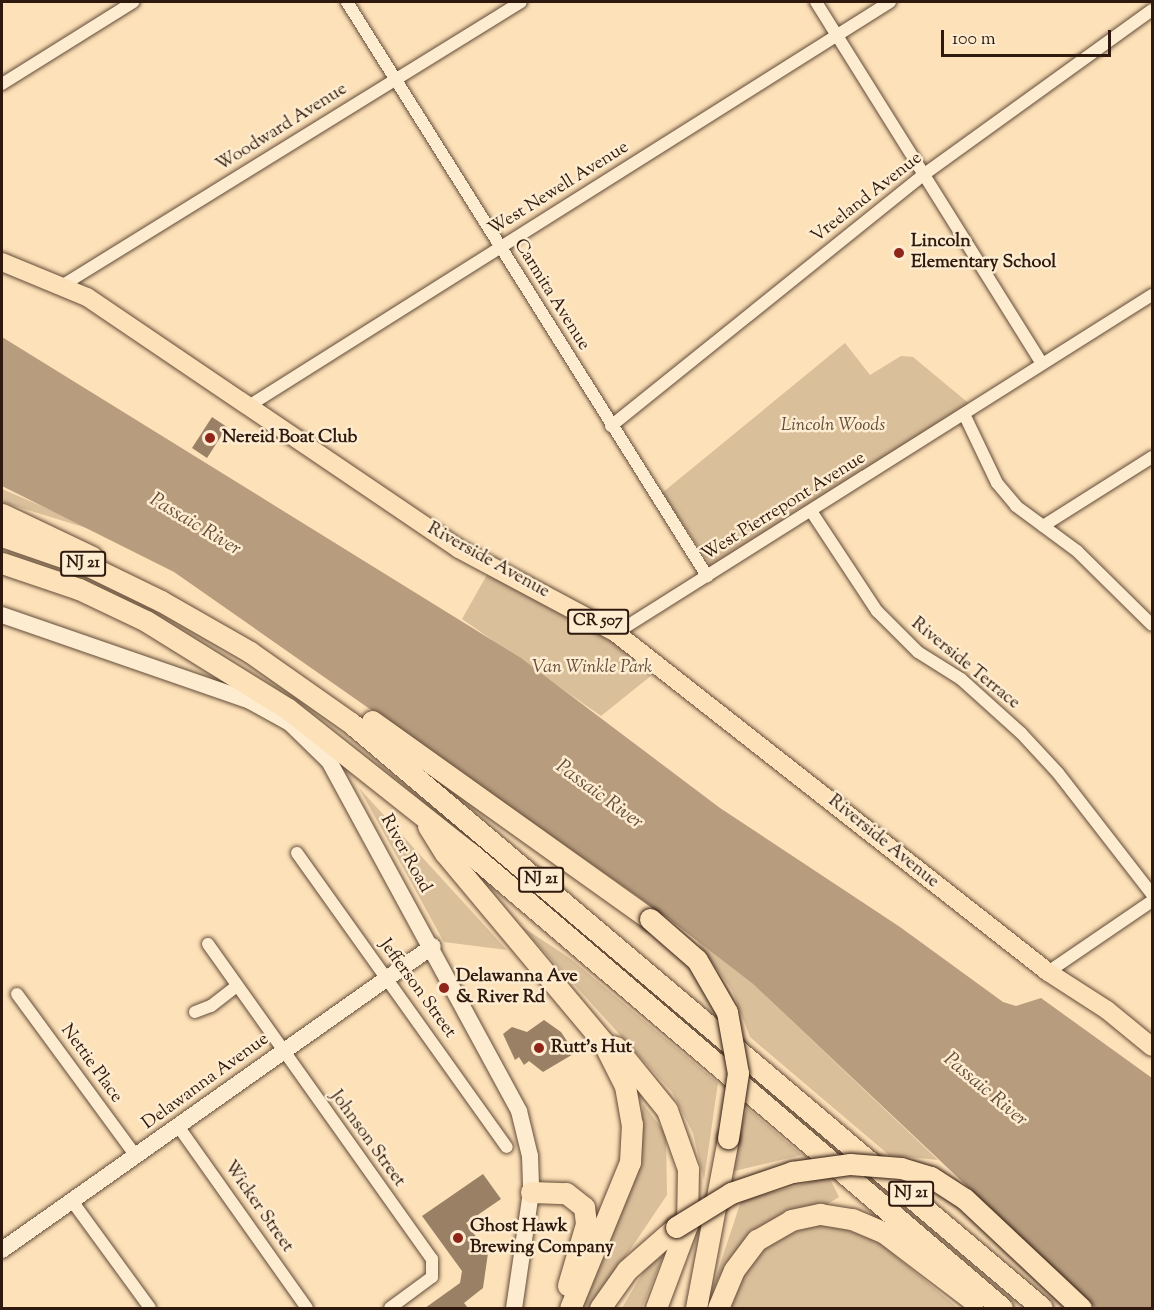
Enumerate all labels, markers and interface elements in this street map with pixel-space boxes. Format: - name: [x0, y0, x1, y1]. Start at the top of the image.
- scale bar: [944, 18, 1114, 56]
- text: 100 m: [952, 27, 996, 53]
- street label: Woodward Avenue: [213, 79, 351, 177]
- street label: West Newell Avenue: [485, 137, 633, 241]
- street label: Vreeland Avenue: [807, 148, 927, 248]
- place label: Lincoln Elementary School: [911, 232, 1056, 274]
- street label: Carmita Avenue: [508, 235, 594, 355]
- marker: Lincoln Elementary School: [892, 246, 906, 260]
- park label: Lincoln Woods: [781, 415, 885, 437]
- place label: Nereid Boat Club: [222, 427, 357, 449]
- marker: Nereid Boat Club: [203, 431, 217, 445]
- street label: West Pierrepont Avenue: [698, 448, 870, 566]
- water label: Passaic River: [145, 488, 245, 562]
- street label: Riverside Avenue: [423, 518, 553, 604]
- road number: NJ 21: [59, 551, 107, 577]
- road number: CR 507: [566, 609, 630, 635]
- street label: Riverside Terrace: [906, 614, 1024, 714]
- park label: Van Winkle Park: [532, 657, 652, 679]
- water label: Passaic River: [551, 755, 647, 835]
- street label: Riverside Avenue: [823, 791, 943, 893]
- street label: River Road: [375, 811, 435, 897]
- road number: NJ 21: [517, 867, 565, 893]
- street label: Jefferson Street: [374, 935, 460, 1043]
- place label: Delawanna Ave & River Rd: [456, 967, 578, 1010]
- marker: Delawanna Ave & River Rd: [437, 981, 451, 995]
- street label: Nettie Place: [55, 1021, 127, 1107]
- street label: Delawanna Avenue: [139, 1029, 273, 1135]
- place label: Rutt's Hut: [551, 1037, 632, 1059]
- marker: Rutt's Hut: [532, 1041, 546, 1055]
- water label: Passaic River: [938, 1048, 1032, 1132]
- street label: Johnson Street: [325, 1087, 409, 1191]
- street label: Wicker Street: [218, 1157, 298, 1257]
- road number: NJ 21: [887, 1181, 935, 1207]
- place label: Ghost Hawk Brewing Company: [470, 1217, 614, 1260]
- marker: Ghost Hawk Brewing Company: [451, 1231, 465, 1245]

